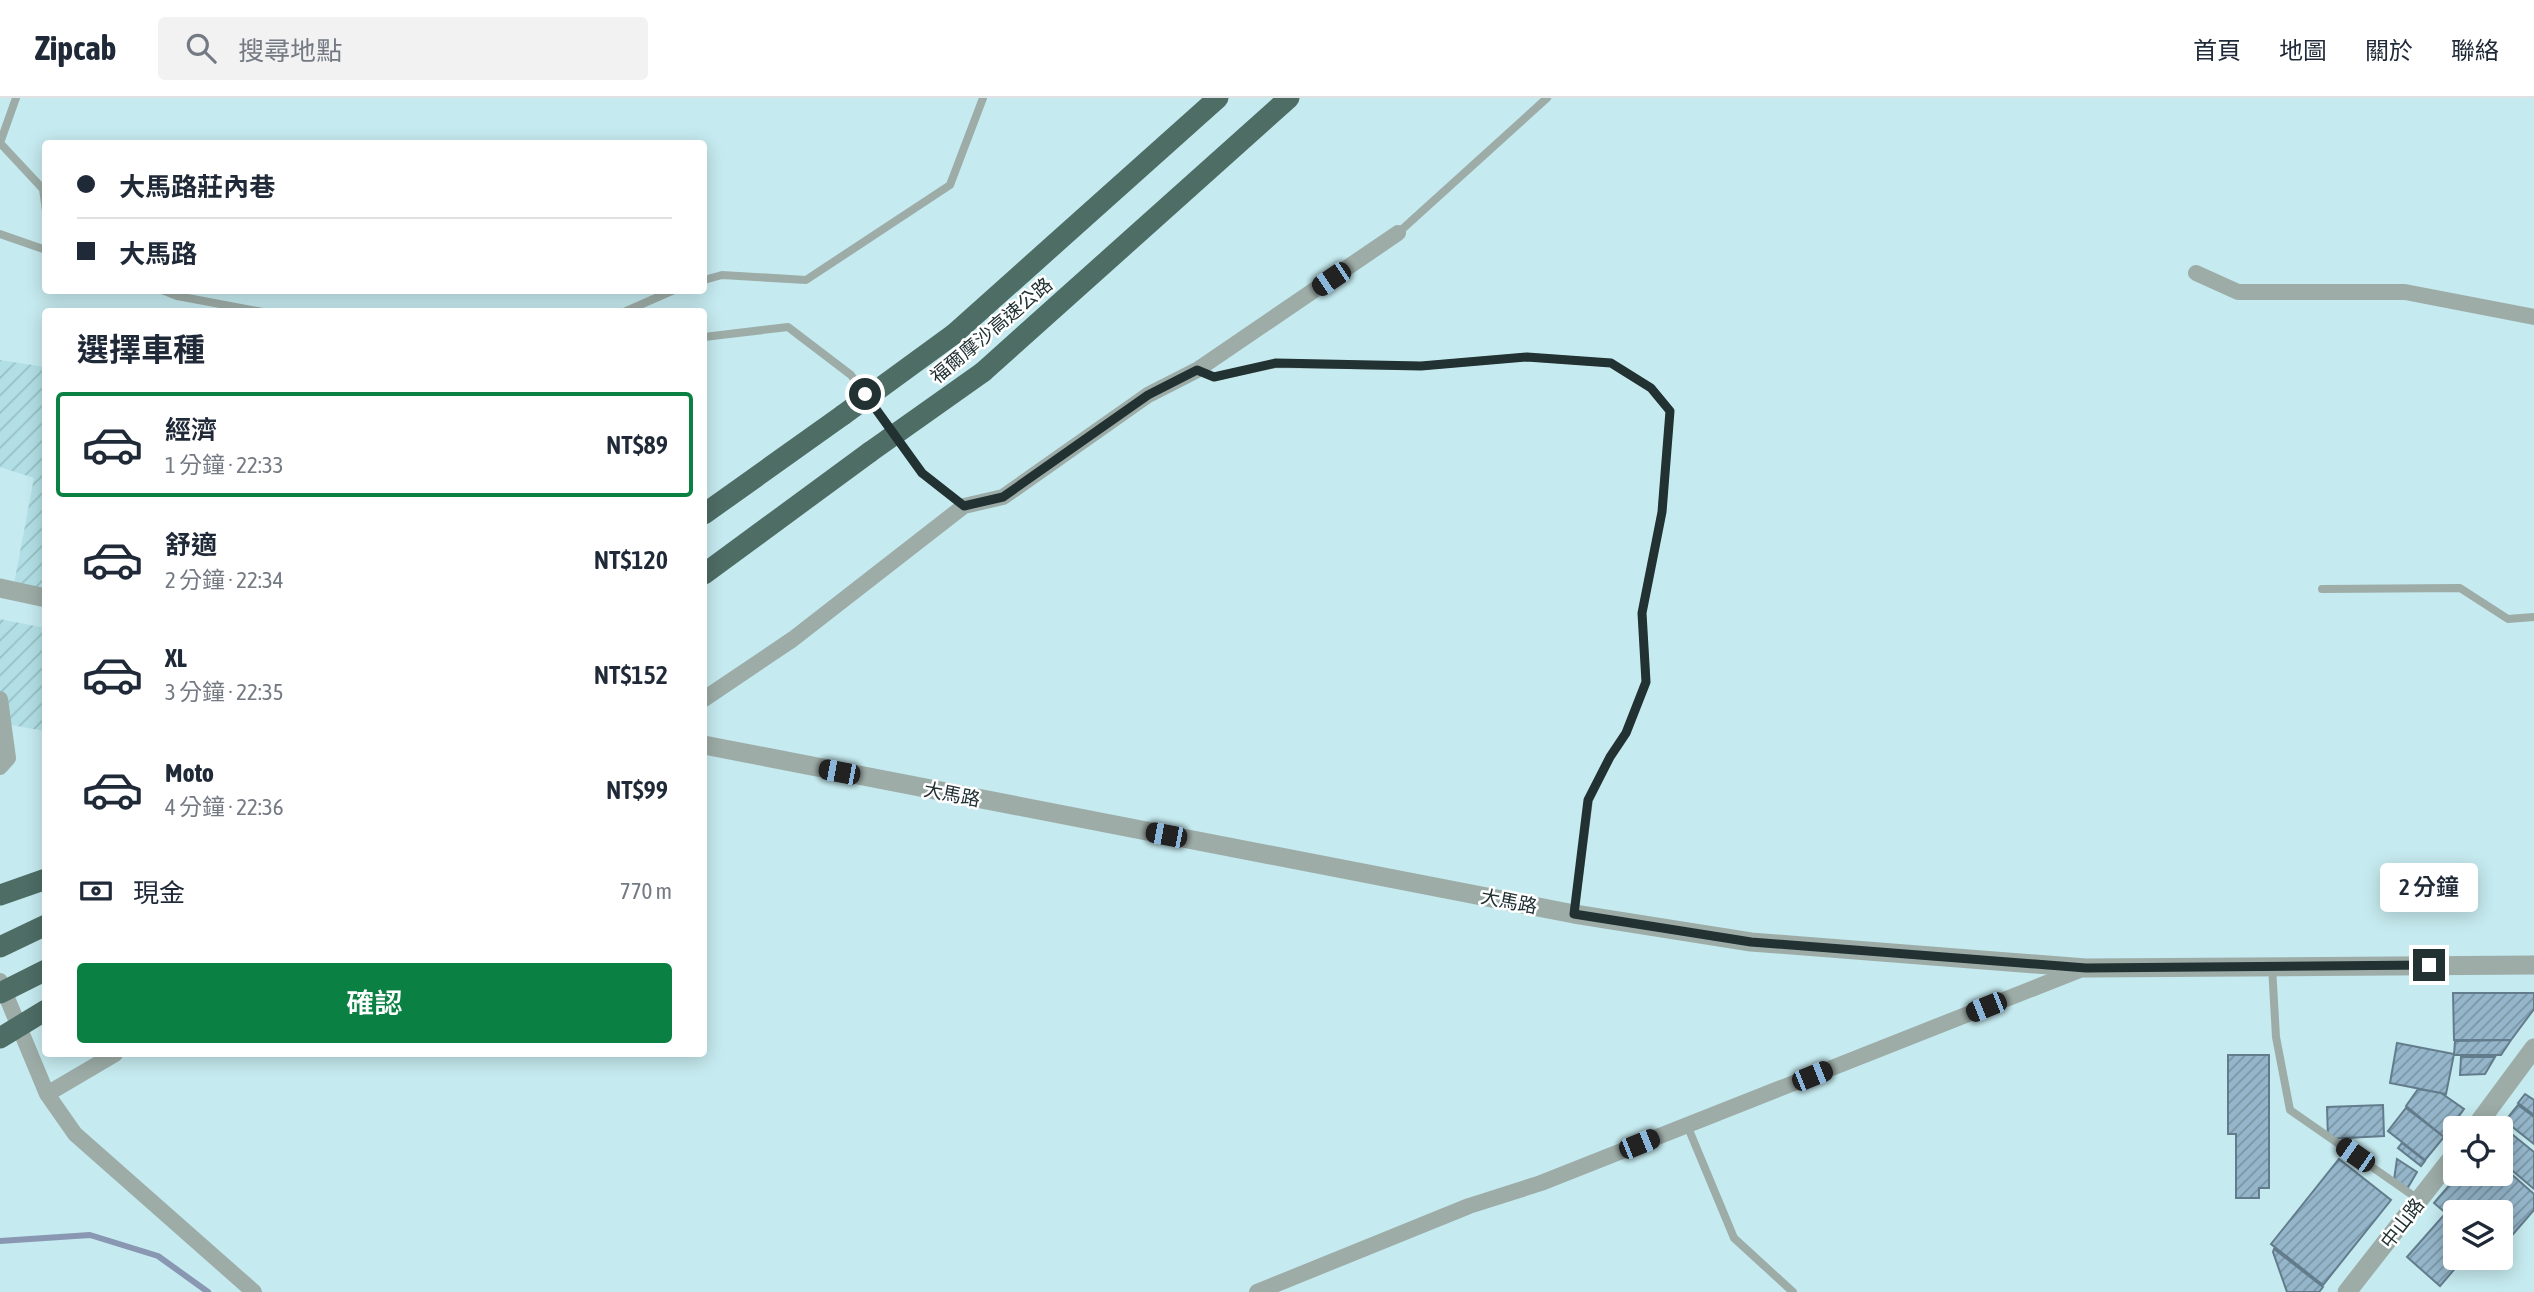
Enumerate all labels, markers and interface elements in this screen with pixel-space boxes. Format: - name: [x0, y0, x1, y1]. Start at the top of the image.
- search box: [158, 17, 648, 80]
- text: Zipcab: [35, 29, 116, 67]
- icon: search: [182, 29, 220, 67]
- text: 搜尋地點: [238, 36, 342, 66]
- text: 首頁: [2193, 37, 2241, 64]
- text: 地圖: [2279, 37, 2327, 64]
- text: 關於: [2365, 37, 2413, 64]
- text: 聯絡: [2451, 37, 2499, 64]
- text: 大馬路莊內巷: [119, 172, 275, 202]
- text: 大馬路: [119, 239, 197, 269]
- car: [1308, 259, 1355, 299]
- street label: 福爾摩沙高速公路: [926, 273, 1056, 387]
- text: 選擇車種: [77, 331, 205, 368]
- route start: [849, 378, 881, 410]
- icon: car: [81, 413, 144, 476]
- text: 經濟: [165, 415, 217, 445]
- text: NT$89: [606, 430, 668, 460]
- text: 1 分鐘 · 22:33: [165, 452, 284, 478]
- icon: car: [81, 528, 144, 591]
- text: 舒適: [165, 530, 217, 560]
- text: NT$120: [594, 545, 668, 575]
- text: 2 分鐘 · 22:34: [165, 567, 284, 593]
- icon: car: [81, 643, 144, 706]
- text: XL: [165, 643, 187, 673]
- text: NT$152: [594, 660, 668, 690]
- text: 3 分鐘 · 22:35: [165, 679, 284, 705]
- icon: car: [81, 758, 144, 821]
- text: Moto: [165, 758, 214, 788]
- car: [817, 758, 862, 786]
- text: NT$99: [606, 775, 668, 805]
- street label: 大馬路: [922, 778, 982, 810]
- text: 4 分鐘 · 22:36: [165, 794, 284, 820]
- car: [1144, 821, 1189, 849]
- callout: 2 分鐘: [2380, 864, 2478, 912]
- icon: cash: [77, 872, 115, 910]
- text: 2 分鐘: [2399, 874, 2459, 900]
- text: 現金: [133, 878, 185, 908]
- text: 770 m: [620, 878, 672, 904]
- street label: 大馬路: [1479, 885, 1539, 917]
- route end: [2413, 949, 2445, 981]
- button: 確認: [77, 963, 672, 1043]
- car: [1963, 989, 2010, 1025]
- car: [1789, 1058, 1836, 1094]
- map controls: [2443, 1116, 2513, 1270]
- button: locate: [2443, 1116, 2513, 1186]
- car: [1616, 1126, 1663, 1162]
- car: [2332, 1134, 2379, 1176]
- street label: 中山路: [2376, 1194, 2428, 1252]
- button: layers: [2443, 1200, 2513, 1270]

